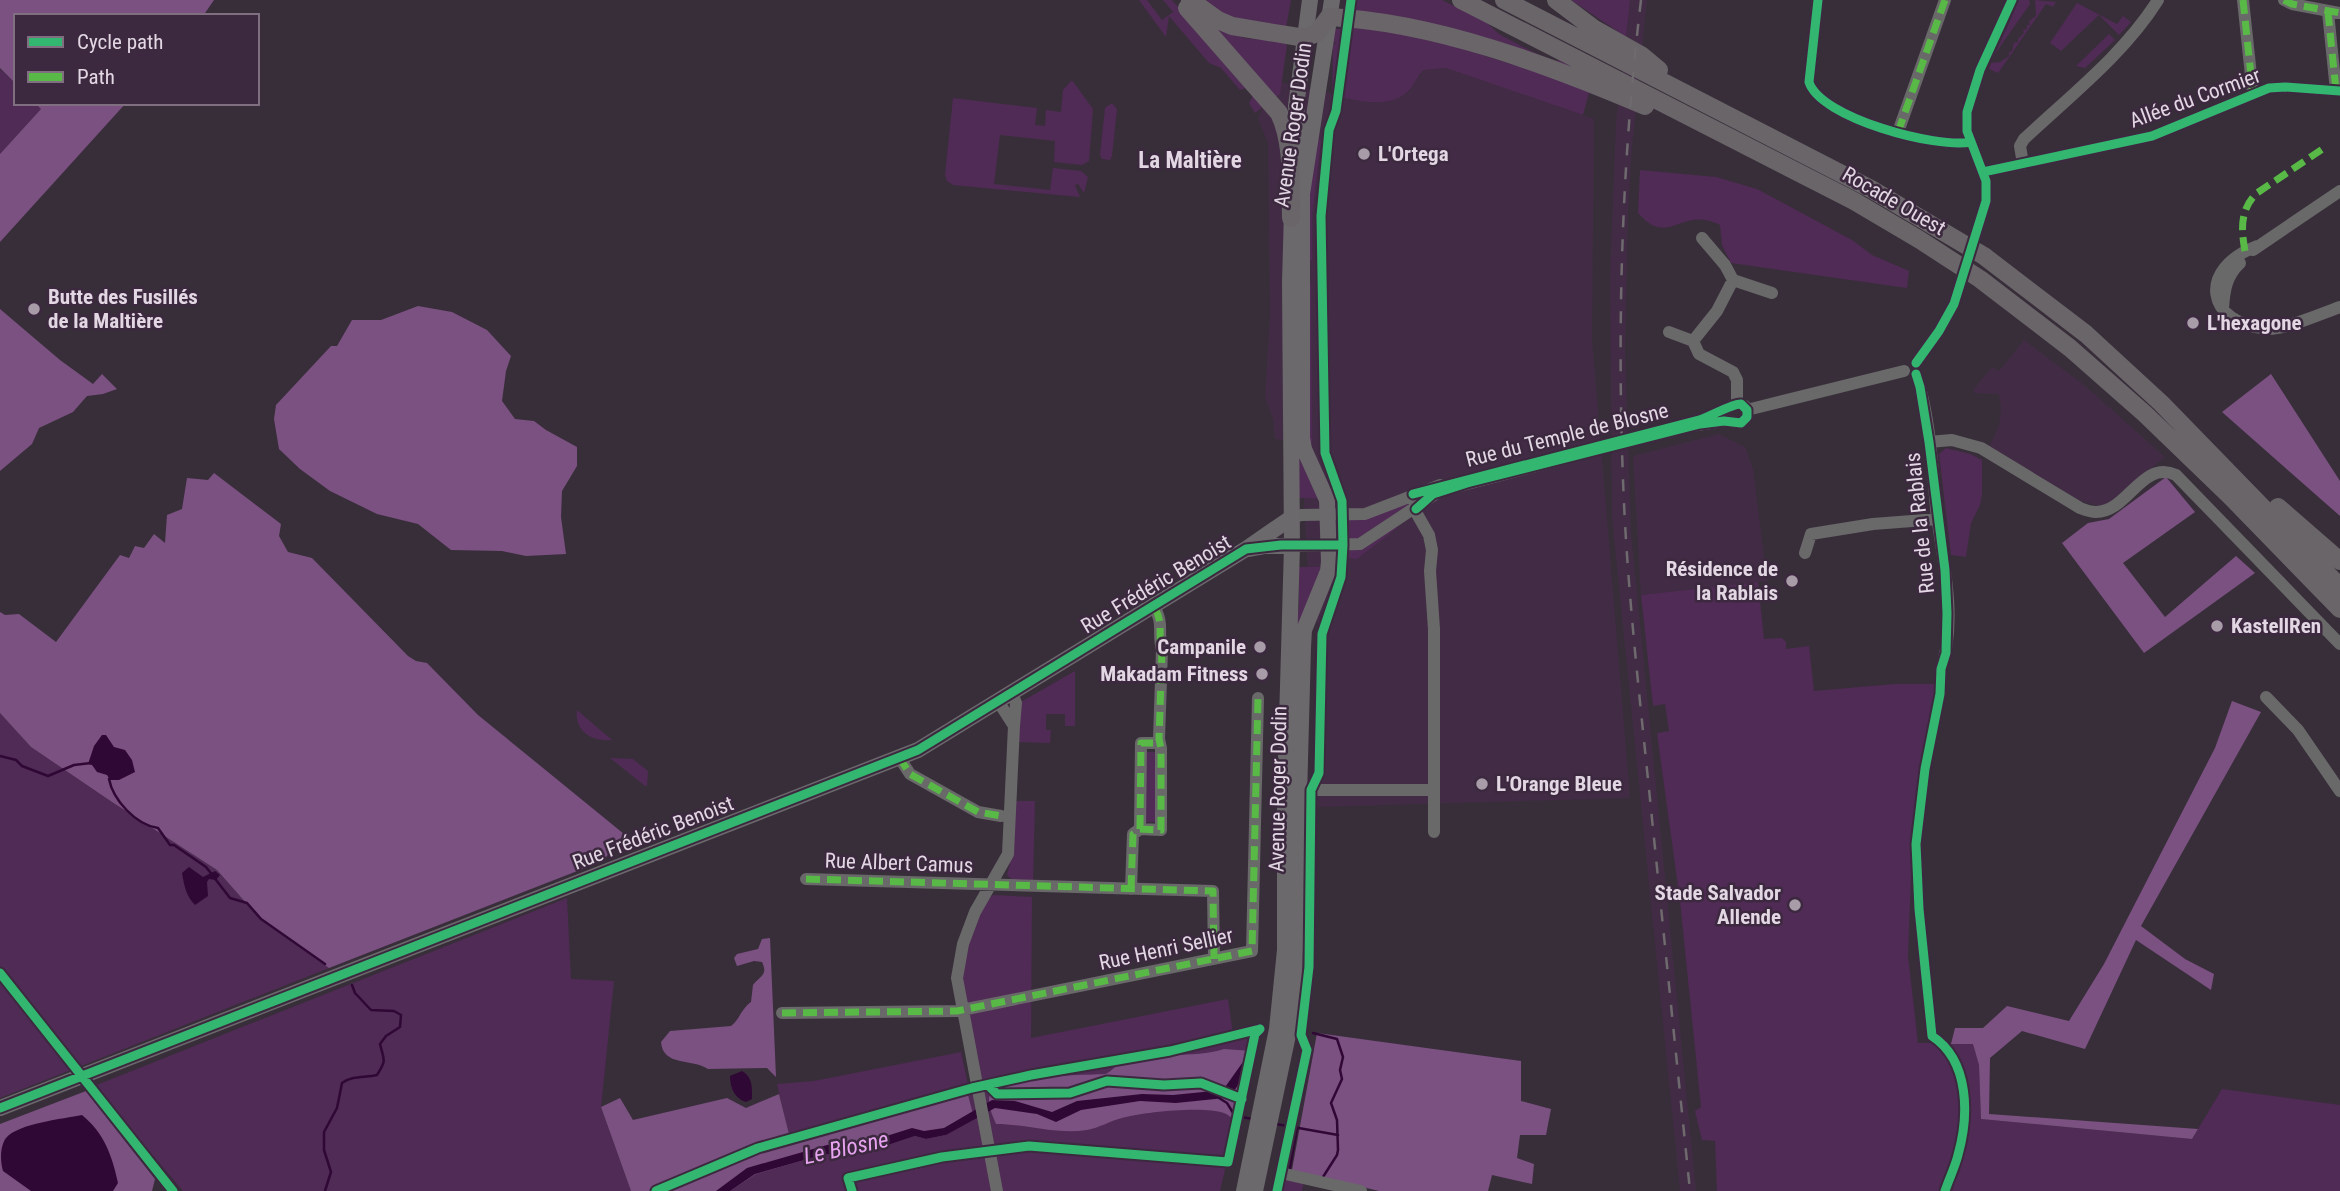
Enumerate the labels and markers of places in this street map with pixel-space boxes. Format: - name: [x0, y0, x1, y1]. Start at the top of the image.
- place label: L'Ortega: [1378, 142, 1449, 166]
- marker: L'Ortega: [1356, 146, 1372, 162]
- place label: Butte des Fusillés de la Maltière: [48, 285, 198, 333]
- marker: Butte des Fusillés de la Maltière: [26, 301, 42, 317]
- place label: L'hexagone: [2207, 311, 2302, 335]
- marker: L'hexagone: [2185, 315, 2201, 331]
- place label: Résidence de la Rablais: [1666, 557, 1778, 605]
- marker: Résidence de la Rablais: [1784, 573, 1800, 589]
- place label: KastellRen: [2231, 614, 2321, 638]
- marker: KastellRen: [2209, 618, 2225, 634]
- place label: Campanile: [1157, 635, 1246, 659]
- marker: Campanile: [1252, 639, 1268, 655]
- place label: Makadam Fitness: [1100, 662, 1248, 686]
- marker: Makadam Fitness: [1254, 666, 1270, 682]
- place label: L'Orange Bleue: [1496, 772, 1622, 796]
- marker: L'Orange Bleue: [1474, 776, 1490, 792]
- place label: Stade Salvador Allende: [1655, 881, 1781, 929]
- marker: Stade Salvador Allende: [1787, 897, 1803, 913]

